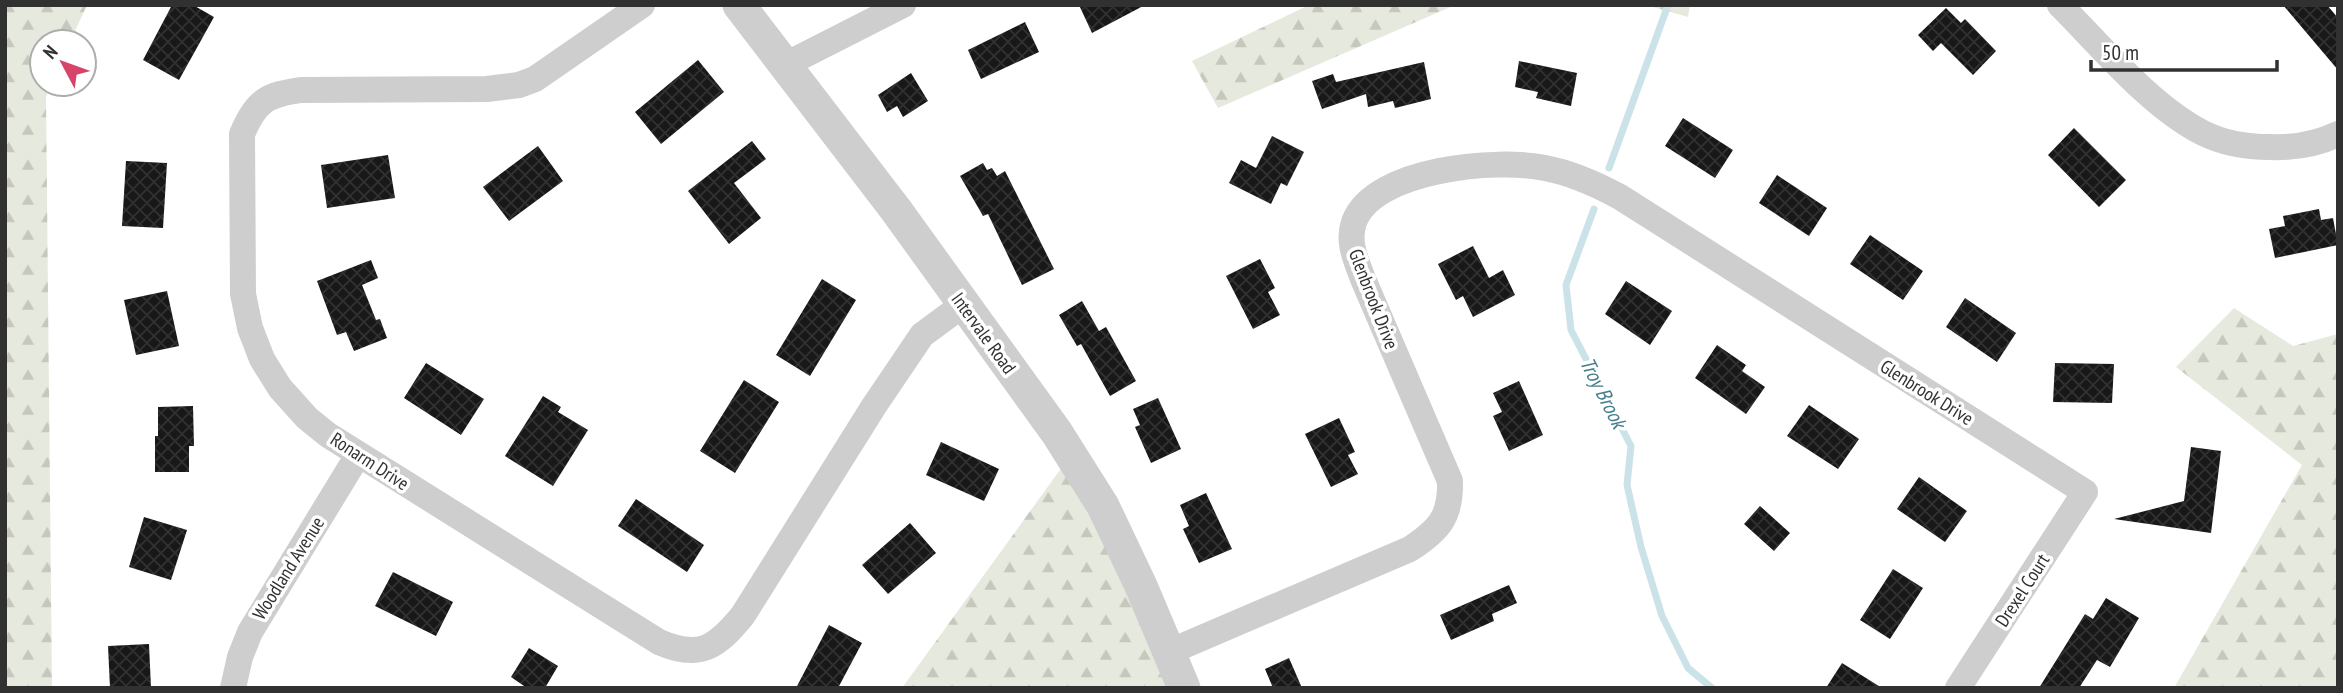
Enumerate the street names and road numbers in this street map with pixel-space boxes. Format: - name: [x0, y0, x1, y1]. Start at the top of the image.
- street label: Glenbrook Drive: [1344, 246, 1404, 353]
- street label: Intervale Road: [946, 288, 1022, 378]
- street label: Glenbrook Drive: [1876, 354, 1978, 430]
- street label: Ronarm Drive: [326, 427, 414, 495]
- street label: Woodland Avenue: [247, 512, 329, 624]
- street label: Drexel Court: [1990, 548, 2055, 631]

